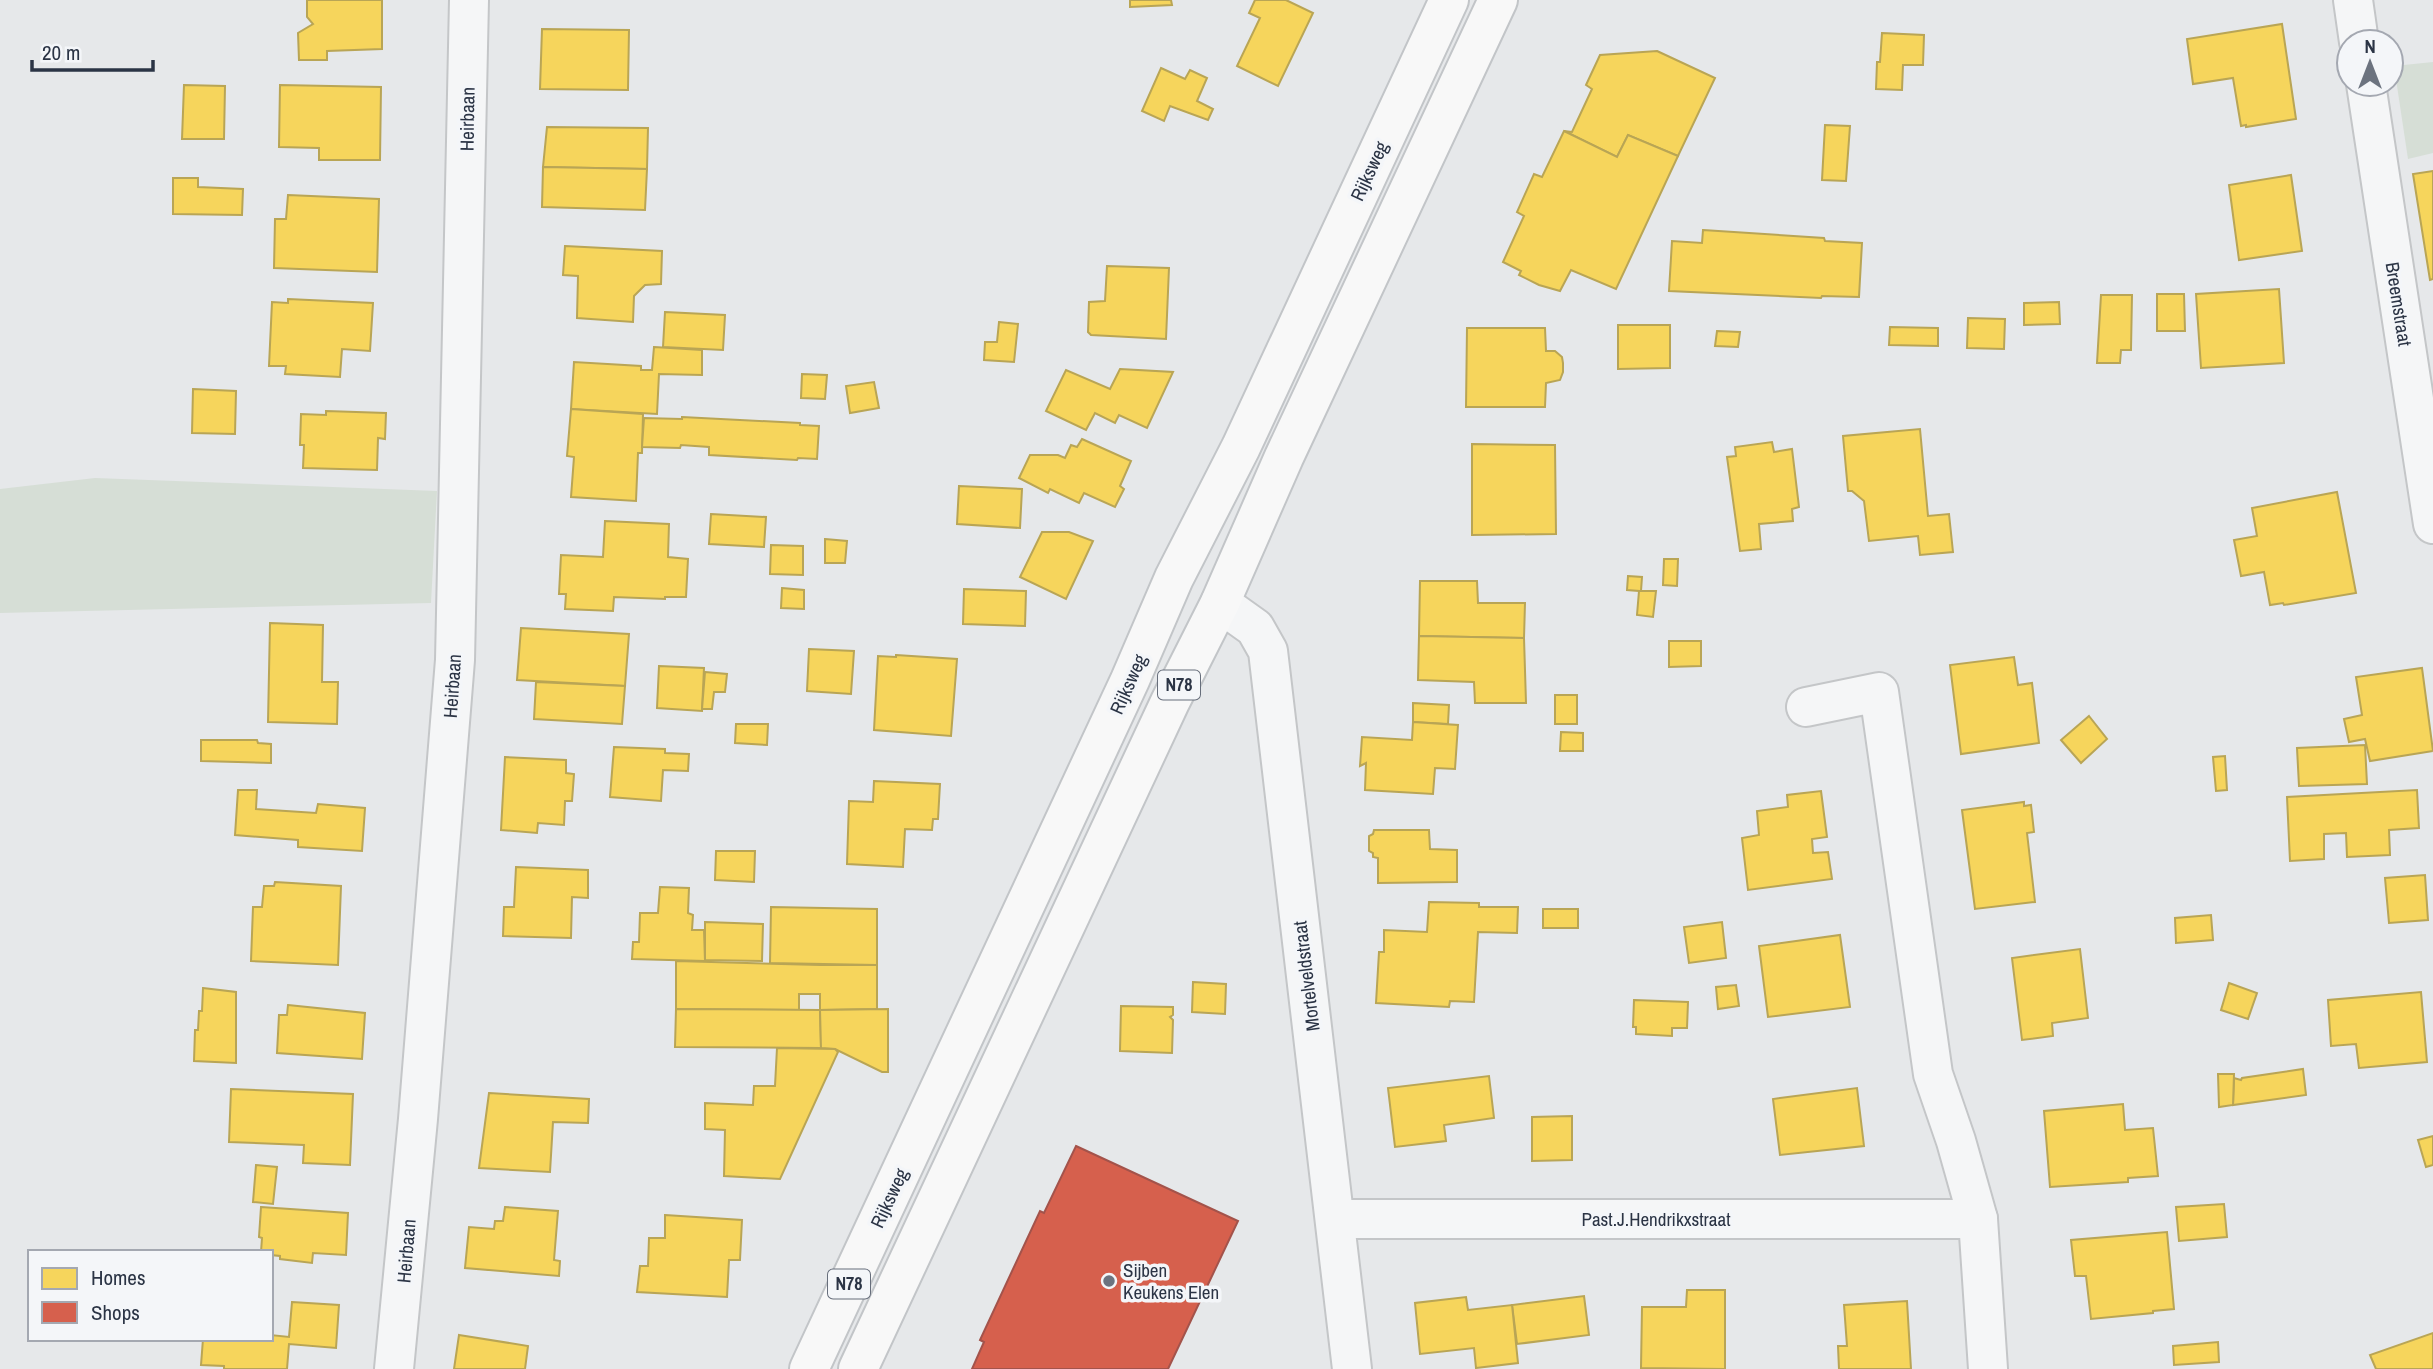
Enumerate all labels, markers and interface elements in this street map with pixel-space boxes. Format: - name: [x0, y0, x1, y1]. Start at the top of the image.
- scale bar: [32, 28, 152, 72]
- north arrow: [2335, 28, 2405, 98]
- text: N: [2364, 33, 2376, 59]
- text: 20 m: [42, 38, 80, 67]
- street label: Heirbaan: [453, 87, 481, 151]
- street label: Rijksweg: [1344, 137, 1394, 205]
- street label: Breemstraat: [2380, 260, 2419, 349]
- street label: Rijksweg: [1103, 650, 1153, 718]
- street label: Heirbaan: [437, 653, 467, 719]
- road number: N78: [1158, 670, 1200, 700]
- street label: Mortelveldstraat: [1286, 919, 1326, 1033]
- street label: Rijksweg: [864, 1164, 914, 1232]
- street label: Past.J.Hendrikxstraat: [1582, 1206, 1731, 1232]
- street label: Heirbaan: [390, 1218, 422, 1284]
- legend: [28, 1250, 273, 1341]
- place label: Sijben Keukens Elen: [1123, 1257, 1219, 1305]
- text: Homes: [91, 1263, 146, 1292]
- road number: N78: [828, 1269, 870, 1298]
- marker: Sijben Keukens Elen: [1101, 1273, 1117, 1289]
- text: Shops: [91, 1298, 140, 1327]

